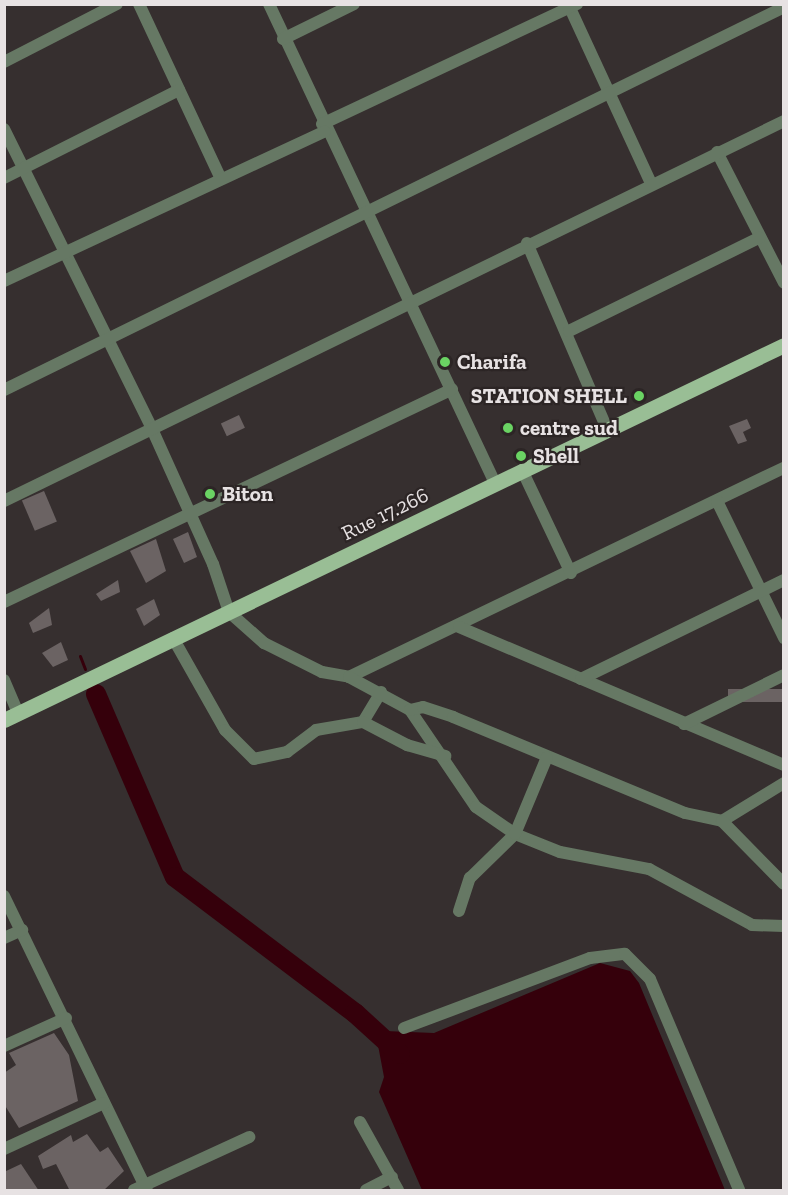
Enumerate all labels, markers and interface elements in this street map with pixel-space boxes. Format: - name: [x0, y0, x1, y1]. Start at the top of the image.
- place label: Charifa: [457, 349, 527, 375]
- marker: Charifa: [438, 355, 452, 369]
- place label: STATION SHELL: [471, 383, 627, 409]
- marker: STATION SHELL: [632, 389, 646, 403]
- place label: centre sud: [520, 415, 618, 441]
- marker: centre sud: [501, 421, 515, 435]
- place label: Shell: [533, 443, 579, 469]
- marker: Shell: [514, 449, 528, 463]
- place label: Biton: [222, 481, 273, 507]
- street label: Rue 17.266: [337, 482, 433, 546]
- marker: Biton: [203, 487, 217, 501]

